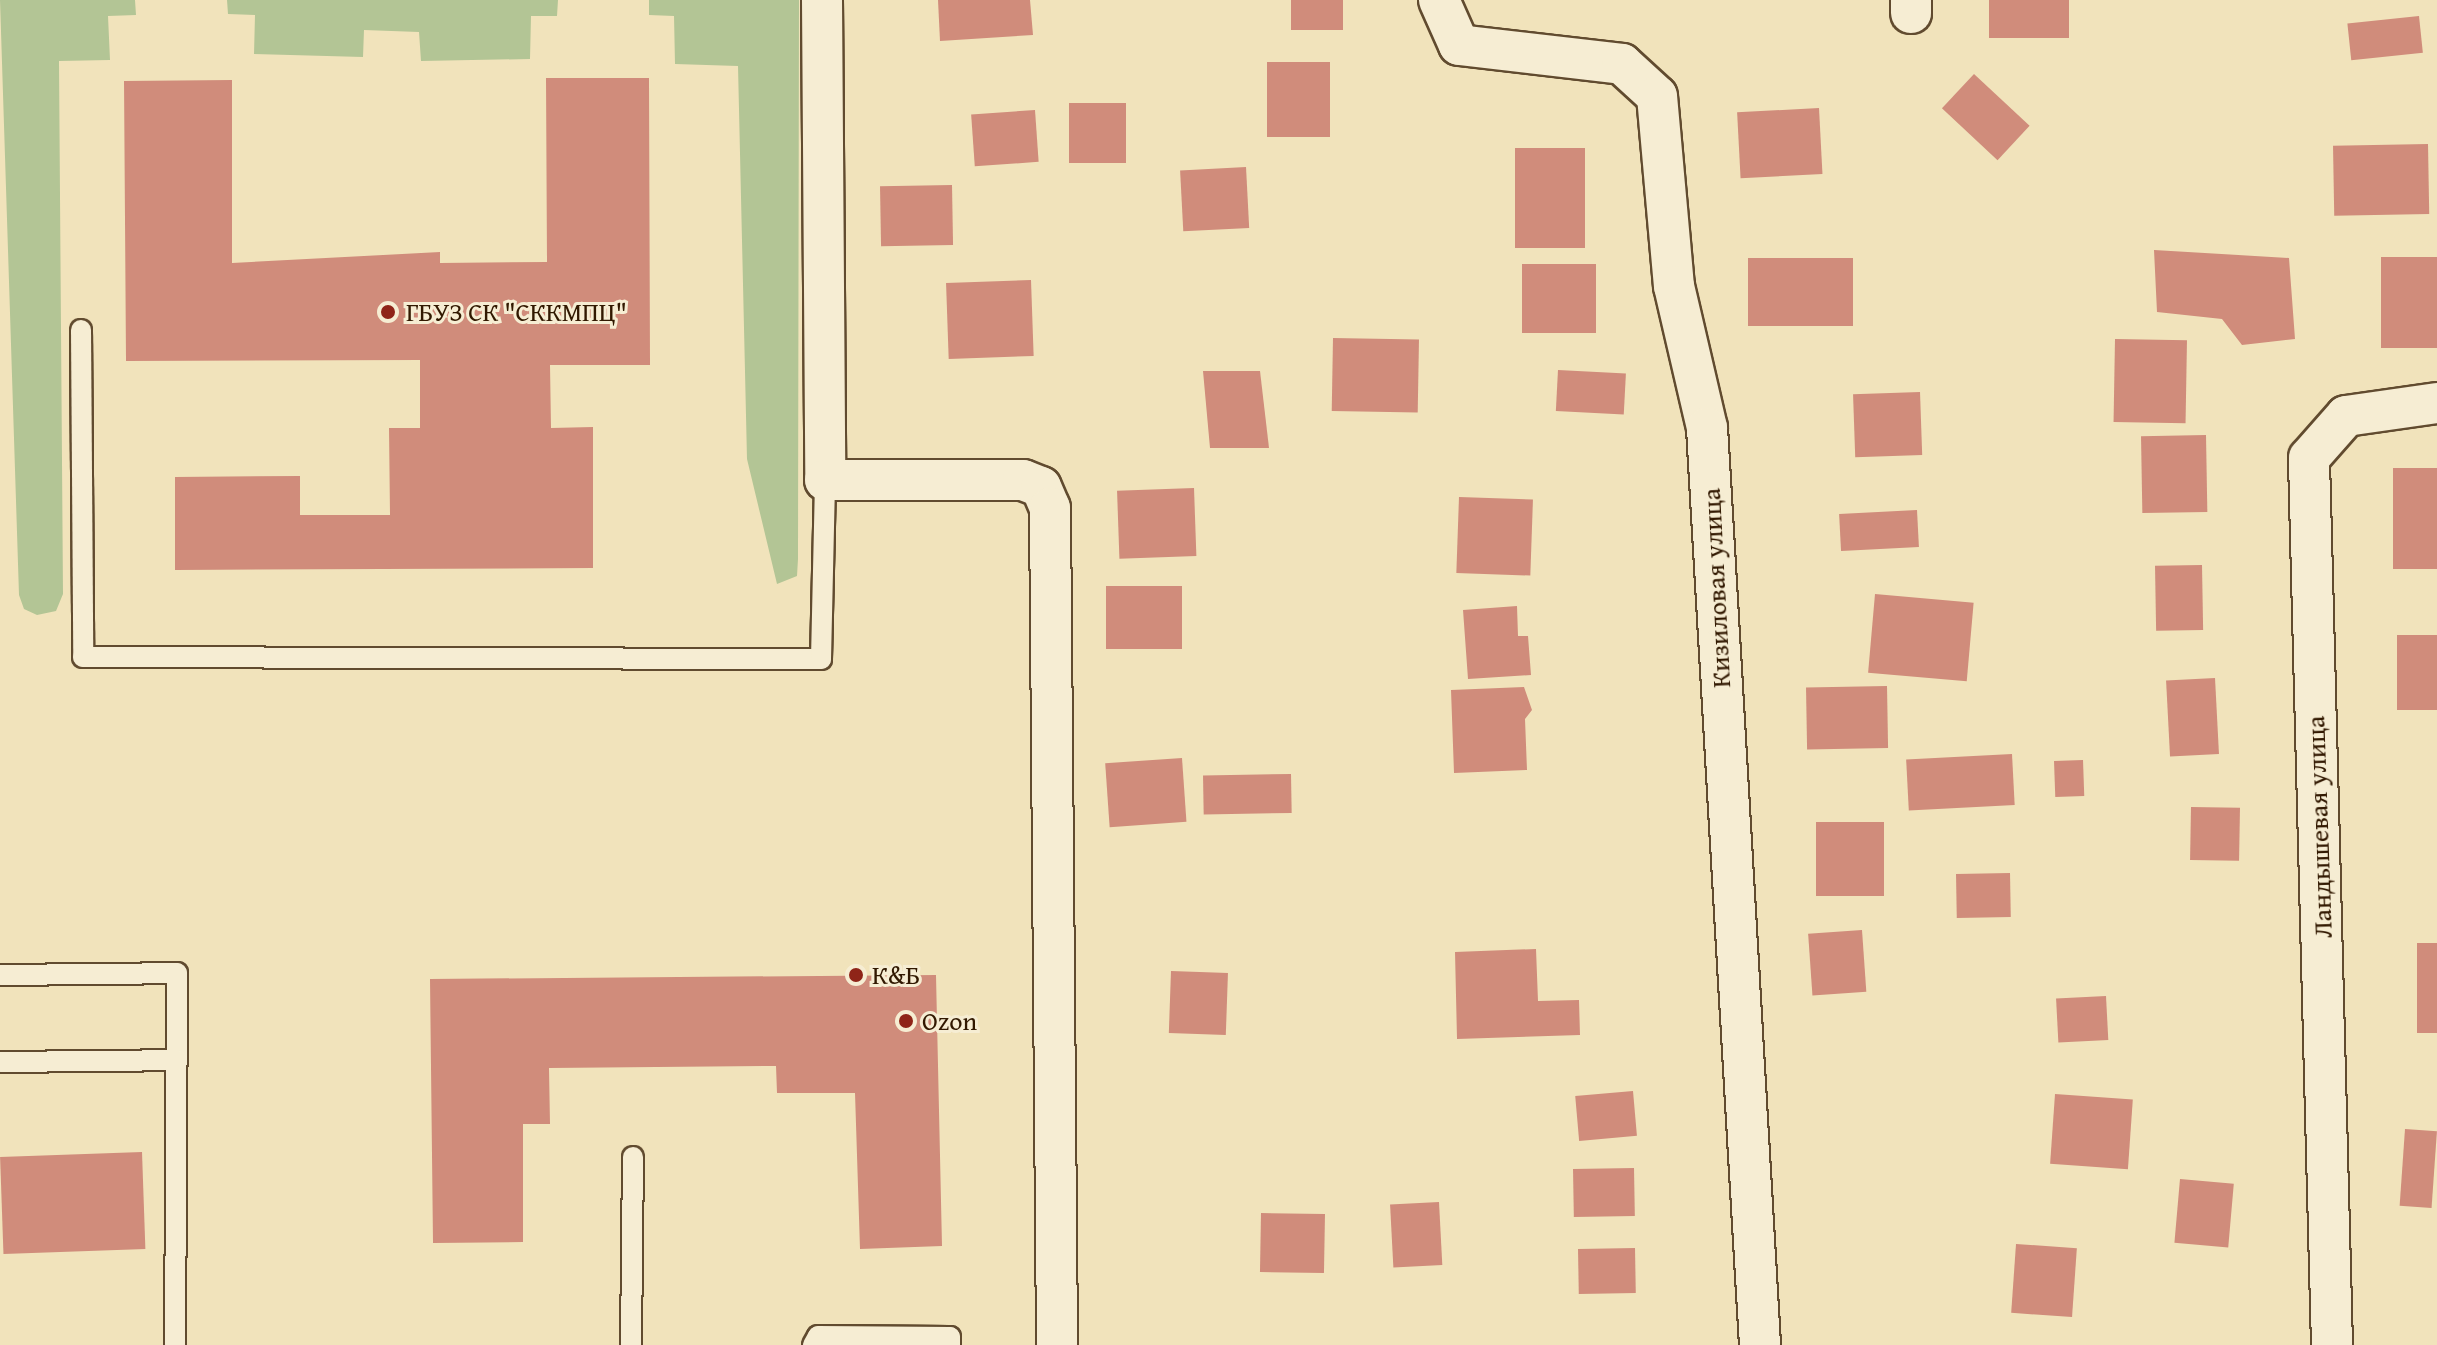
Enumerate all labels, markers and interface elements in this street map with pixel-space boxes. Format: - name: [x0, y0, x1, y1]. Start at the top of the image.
- place label: ГБУЗ СК "СККМПЦ": [406, 296, 627, 328]
- marker: ГБУЗ СК "СККМПЦ": [377, 301, 399, 323]
- street label: Кизиловая улица: [1695, 487, 1737, 689]
- street label: Ландышевая улица: [2300, 715, 2338, 939]
- place label: К&Б: [872, 959, 920, 991]
- marker: К&Б: [847, 966, 865, 984]
- place label: Ozon: [922, 1005, 977, 1037]
- marker: Ozon: [897, 1012, 915, 1030]

